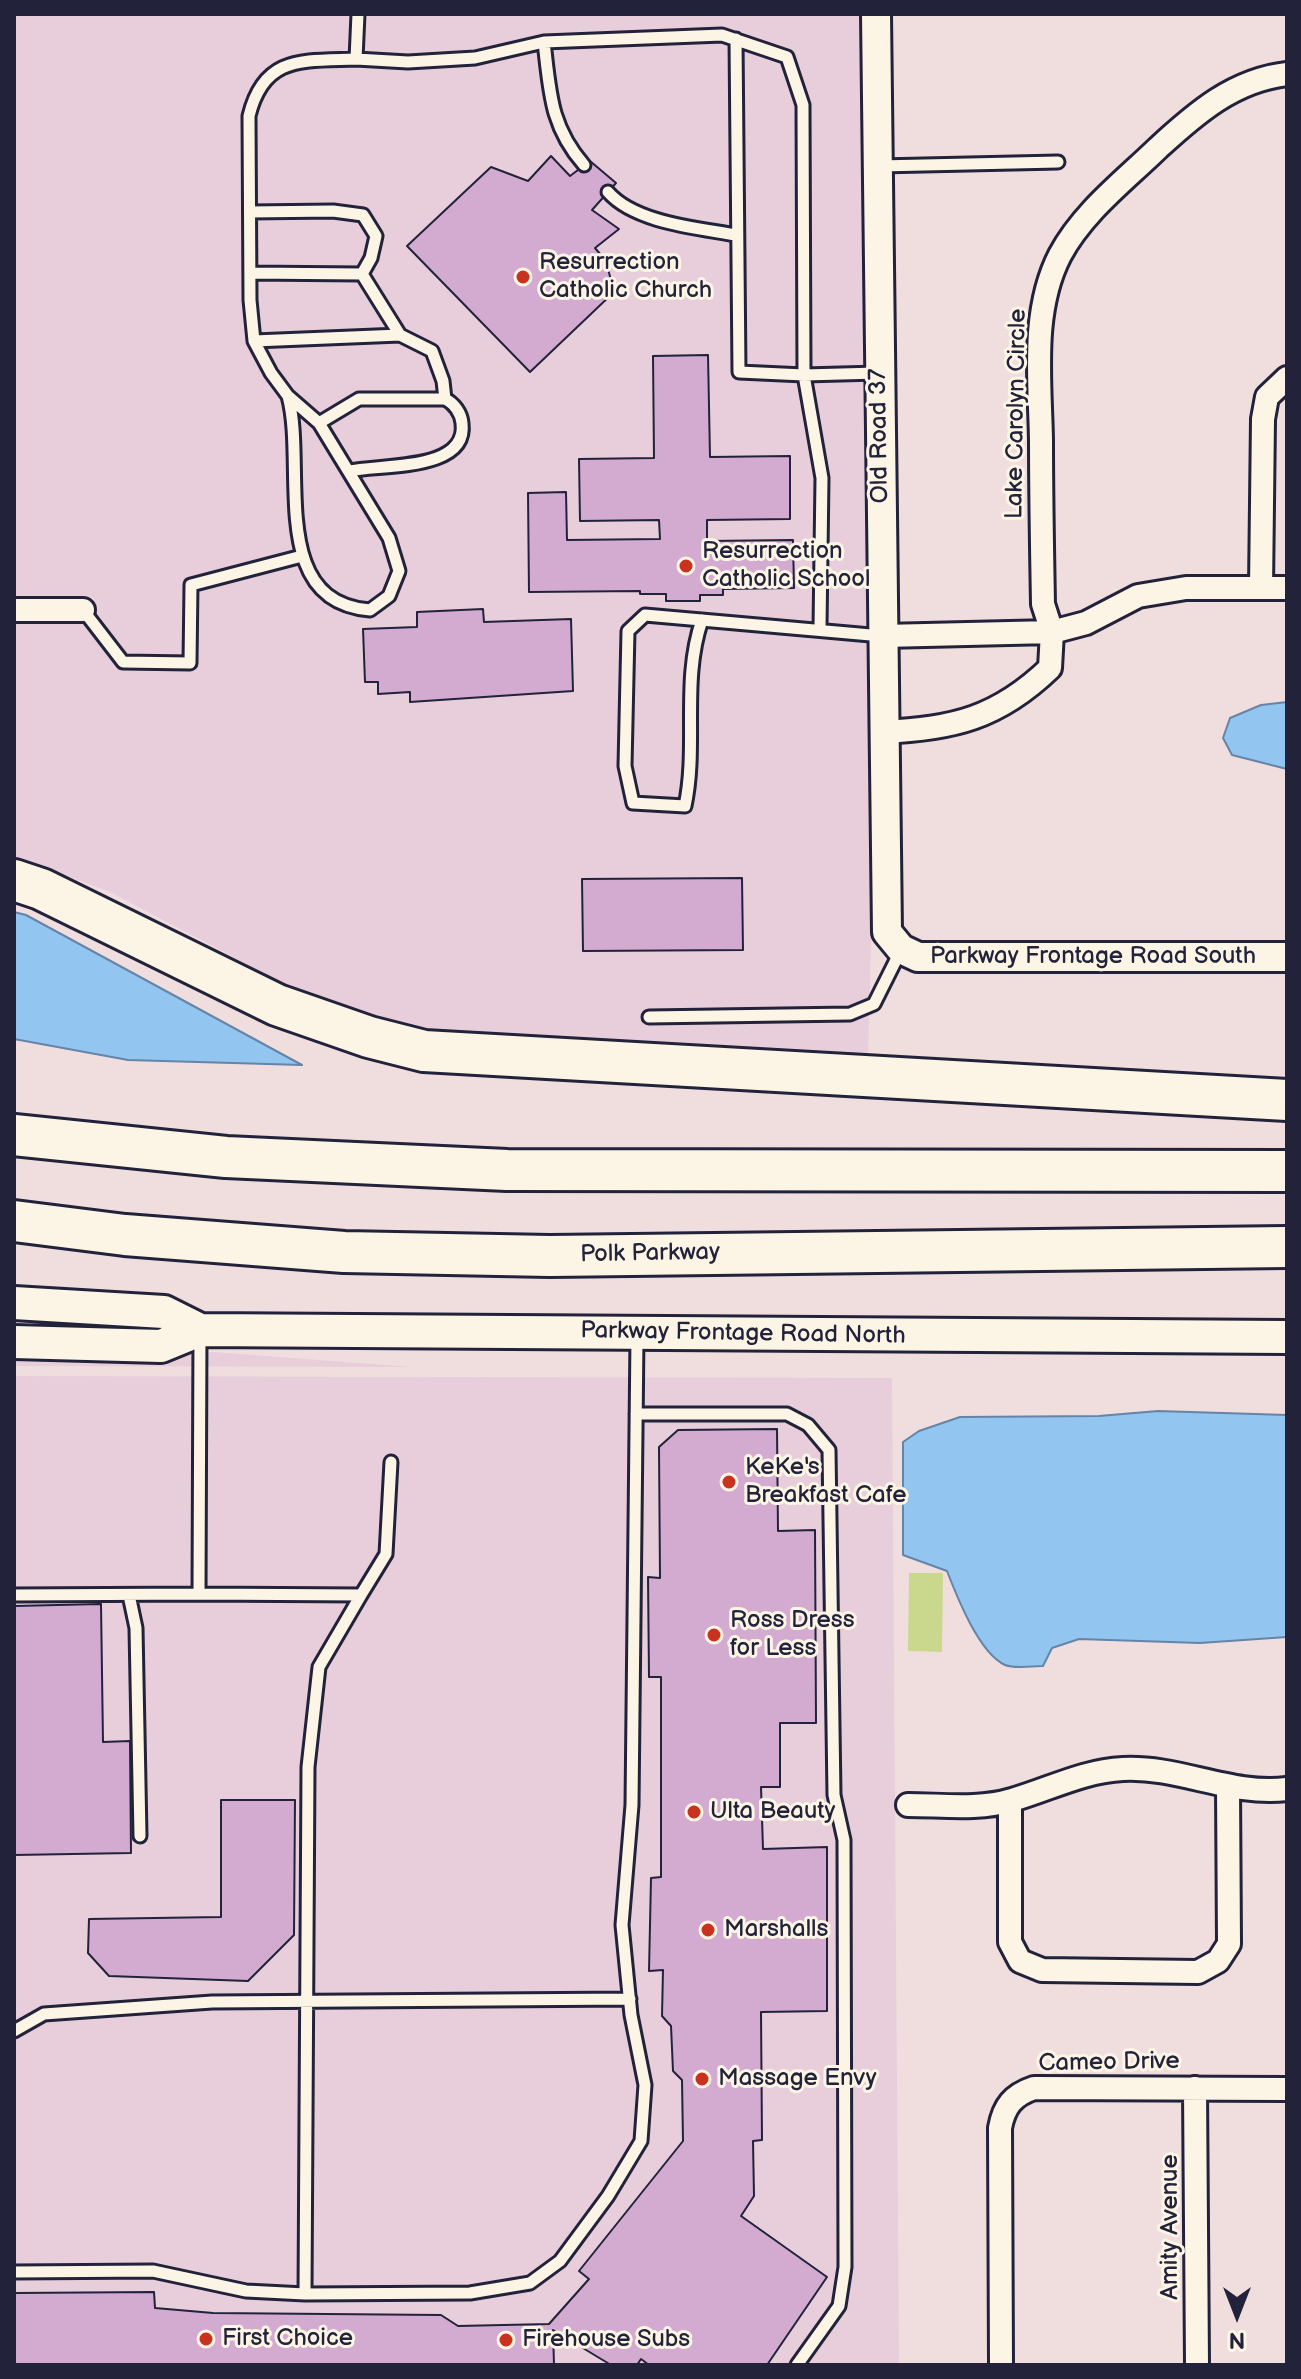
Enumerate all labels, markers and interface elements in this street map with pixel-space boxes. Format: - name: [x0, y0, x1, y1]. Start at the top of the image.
- place label: Resurrection Catholic Church: [539, 249, 712, 305]
- marker: Resurrection Catholic Church: [514, 268, 532, 286]
- street label: Lake Carolyn Circle: [1001, 309, 1033, 519]
- street label: Old Road 37: [864, 368, 896, 504]
- place label: Resurrection Catholic School: [702, 538, 870, 594]
- marker: Resurrection Catholic School: [677, 557, 695, 575]
- street label: Parkway Frontage Road South: [930, 943, 1256, 971]
- street label: Polk Parkway: [580, 1238, 720, 1270]
- street label: Parkway Frontage Road North: [580, 1317, 906, 1351]
- place label: KeKe's Breakfast Cafe: [745, 1454, 906, 1510]
- marker: KeKe's Breakfast Cafe: [720, 1473, 738, 1491]
- place label: Ross Dress for Less: [730, 1607, 855, 1663]
- marker: Ross Dress for Less: [705, 1626, 723, 1644]
- place label: Ulta Beauty: [710, 1798, 835, 1826]
- marker: Ulta Beauty: [685, 1803, 703, 1821]
- place label: Marshalls: [724, 1916, 828, 1944]
- marker: Marshalls: [699, 1921, 717, 1939]
- street label: Cameo Drive: [1038, 2047, 1180, 2079]
- place label: Massage Envy: [718, 2065, 877, 2093]
- marker: Massage Envy: [693, 2070, 711, 2088]
- street label: Amity Avenue: [1157, 2154, 1185, 2300]
- north arrow: [1197, 2275, 1277, 2355]
- place label: First Choice: [222, 2325, 353, 2353]
- place label: Firehouse Subs: [522, 2326, 690, 2354]
- text: N: [1229, 2326, 1245, 2353]
- marker: First Choice: [197, 2330, 215, 2348]
- marker: Firehouse Subs: [497, 2331, 515, 2349]

